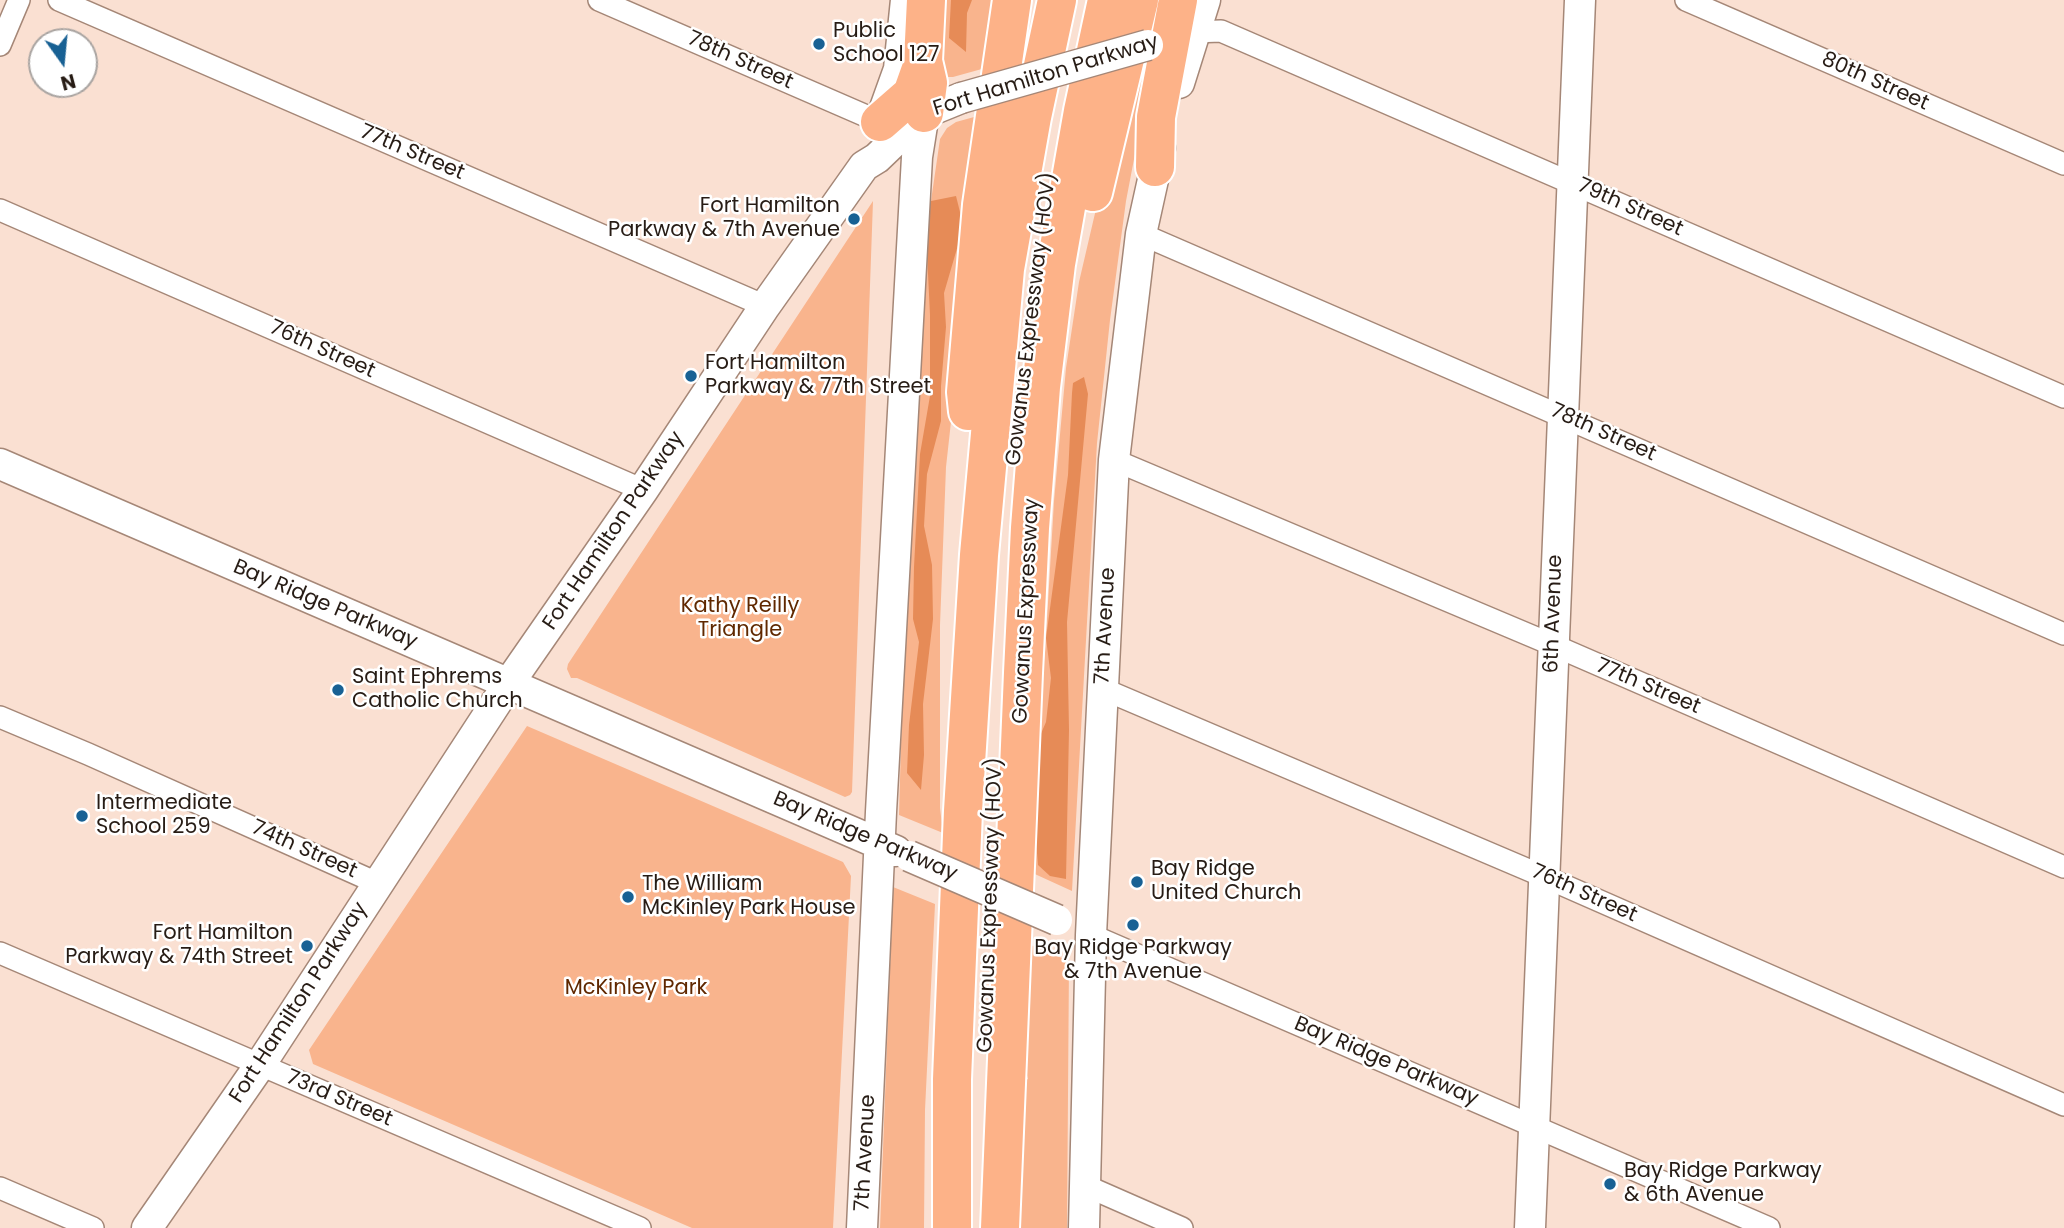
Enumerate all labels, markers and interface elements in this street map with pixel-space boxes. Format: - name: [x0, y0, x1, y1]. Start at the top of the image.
- place label: Public School 127: [833, 19, 939, 69]
- street label: 78th Street: [683, 27, 797, 95]
- north arrow: [28, 28, 98, 98]
- street label: Fort Hamilton Parkway: [930, 30, 1162, 122]
- marker: Public School 127: [811, 36, 827, 52]
- street label: 80th Street: [1818, 47, 1932, 117]
- text: N: [58, 67, 78, 97]
- street label: 77th Street: [356, 120, 468, 186]
- street label: Gowanus Expressway (HOV): [1001, 171, 1063, 467]
- street label: 79th Street: [1573, 174, 1687, 242]
- place label: Fort Hamilton Parkway & 7th Avenue: [608, 194, 840, 244]
- marker: Fort Hamilton Parkway & 7th Avenue: [846, 211, 862, 227]
- street label: 76th Street: [265, 316, 379, 384]
- place label: Fort Hamilton Parkway & 77th Street: [705, 351, 931, 401]
- marker: Fort Hamilton Parkway & 77th Street: [683, 368, 699, 384]
- street label: 78th Street: [1546, 399, 1660, 467]
- street label: Fort Hamilton Parkway: [538, 427, 690, 635]
- street label: Gowanus Expressway: [1009, 498, 1045, 724]
- street label: 6th Avenue: [1539, 554, 1569, 674]
- street label: Bay Ridge Parkway: [229, 555, 421, 655]
- street label: 7th Avenue: [1090, 567, 1122, 685]
- park label: Kathy Reilly Triangle: [681, 594, 799, 644]
- street label: 77th Street: [1592, 654, 1704, 720]
- place label: Saint Ephrems Catholic Church: [352, 665, 523, 715]
- marker: Saint Ephrems Catholic Church: [330, 682, 346, 698]
- street label: Gowanus Expressway (HOV): [973, 757, 1009, 1053]
- street label: Bay Ridge Parkway: [769, 787, 961, 887]
- place label: Intermediate School 259: [96, 791, 232, 841]
- marker: Intermediate School 259: [74, 808, 90, 824]
- street label: 74th Street: [247, 816, 361, 884]
- place label: Bay Ridge United Church: [1151, 857, 1301, 907]
- street label: 76th Street: [1527, 860, 1641, 928]
- place label: The William McKinley Park House: [642, 872, 856, 922]
- marker: Bay Ridge United Church: [1129, 874, 1145, 890]
- marker: The William McKinley Park House: [620, 889, 636, 905]
- street label: Fort Hamilton Parkway: [225, 898, 373, 1108]
- marker: Bay Ridge Parkway & 7th Avenue: [1125, 917, 1141, 933]
- place label: Fort Hamilton Parkway & 74th Street: [65, 921, 293, 971]
- place label: Bay Ridge Parkway & 7th Avenue: [1034, 936, 1232, 986]
- marker: Fort Hamilton Parkway & 74th Street: [299, 938, 315, 954]
- park label: McKinley Park: [565, 976, 707, 1002]
- street label: Bay Ridge Parkway: [1290, 1012, 1482, 1112]
- street label: 73rd Street: [282, 1065, 396, 1133]
- street label: 7th Avenue: [850, 1094, 882, 1212]
- place label: Bay Ridge Parkway & 6th Avenue: [1624, 1159, 1822, 1209]
- marker: Bay Ridge Parkway & 6th Avenue: [1602, 1176, 1618, 1192]

